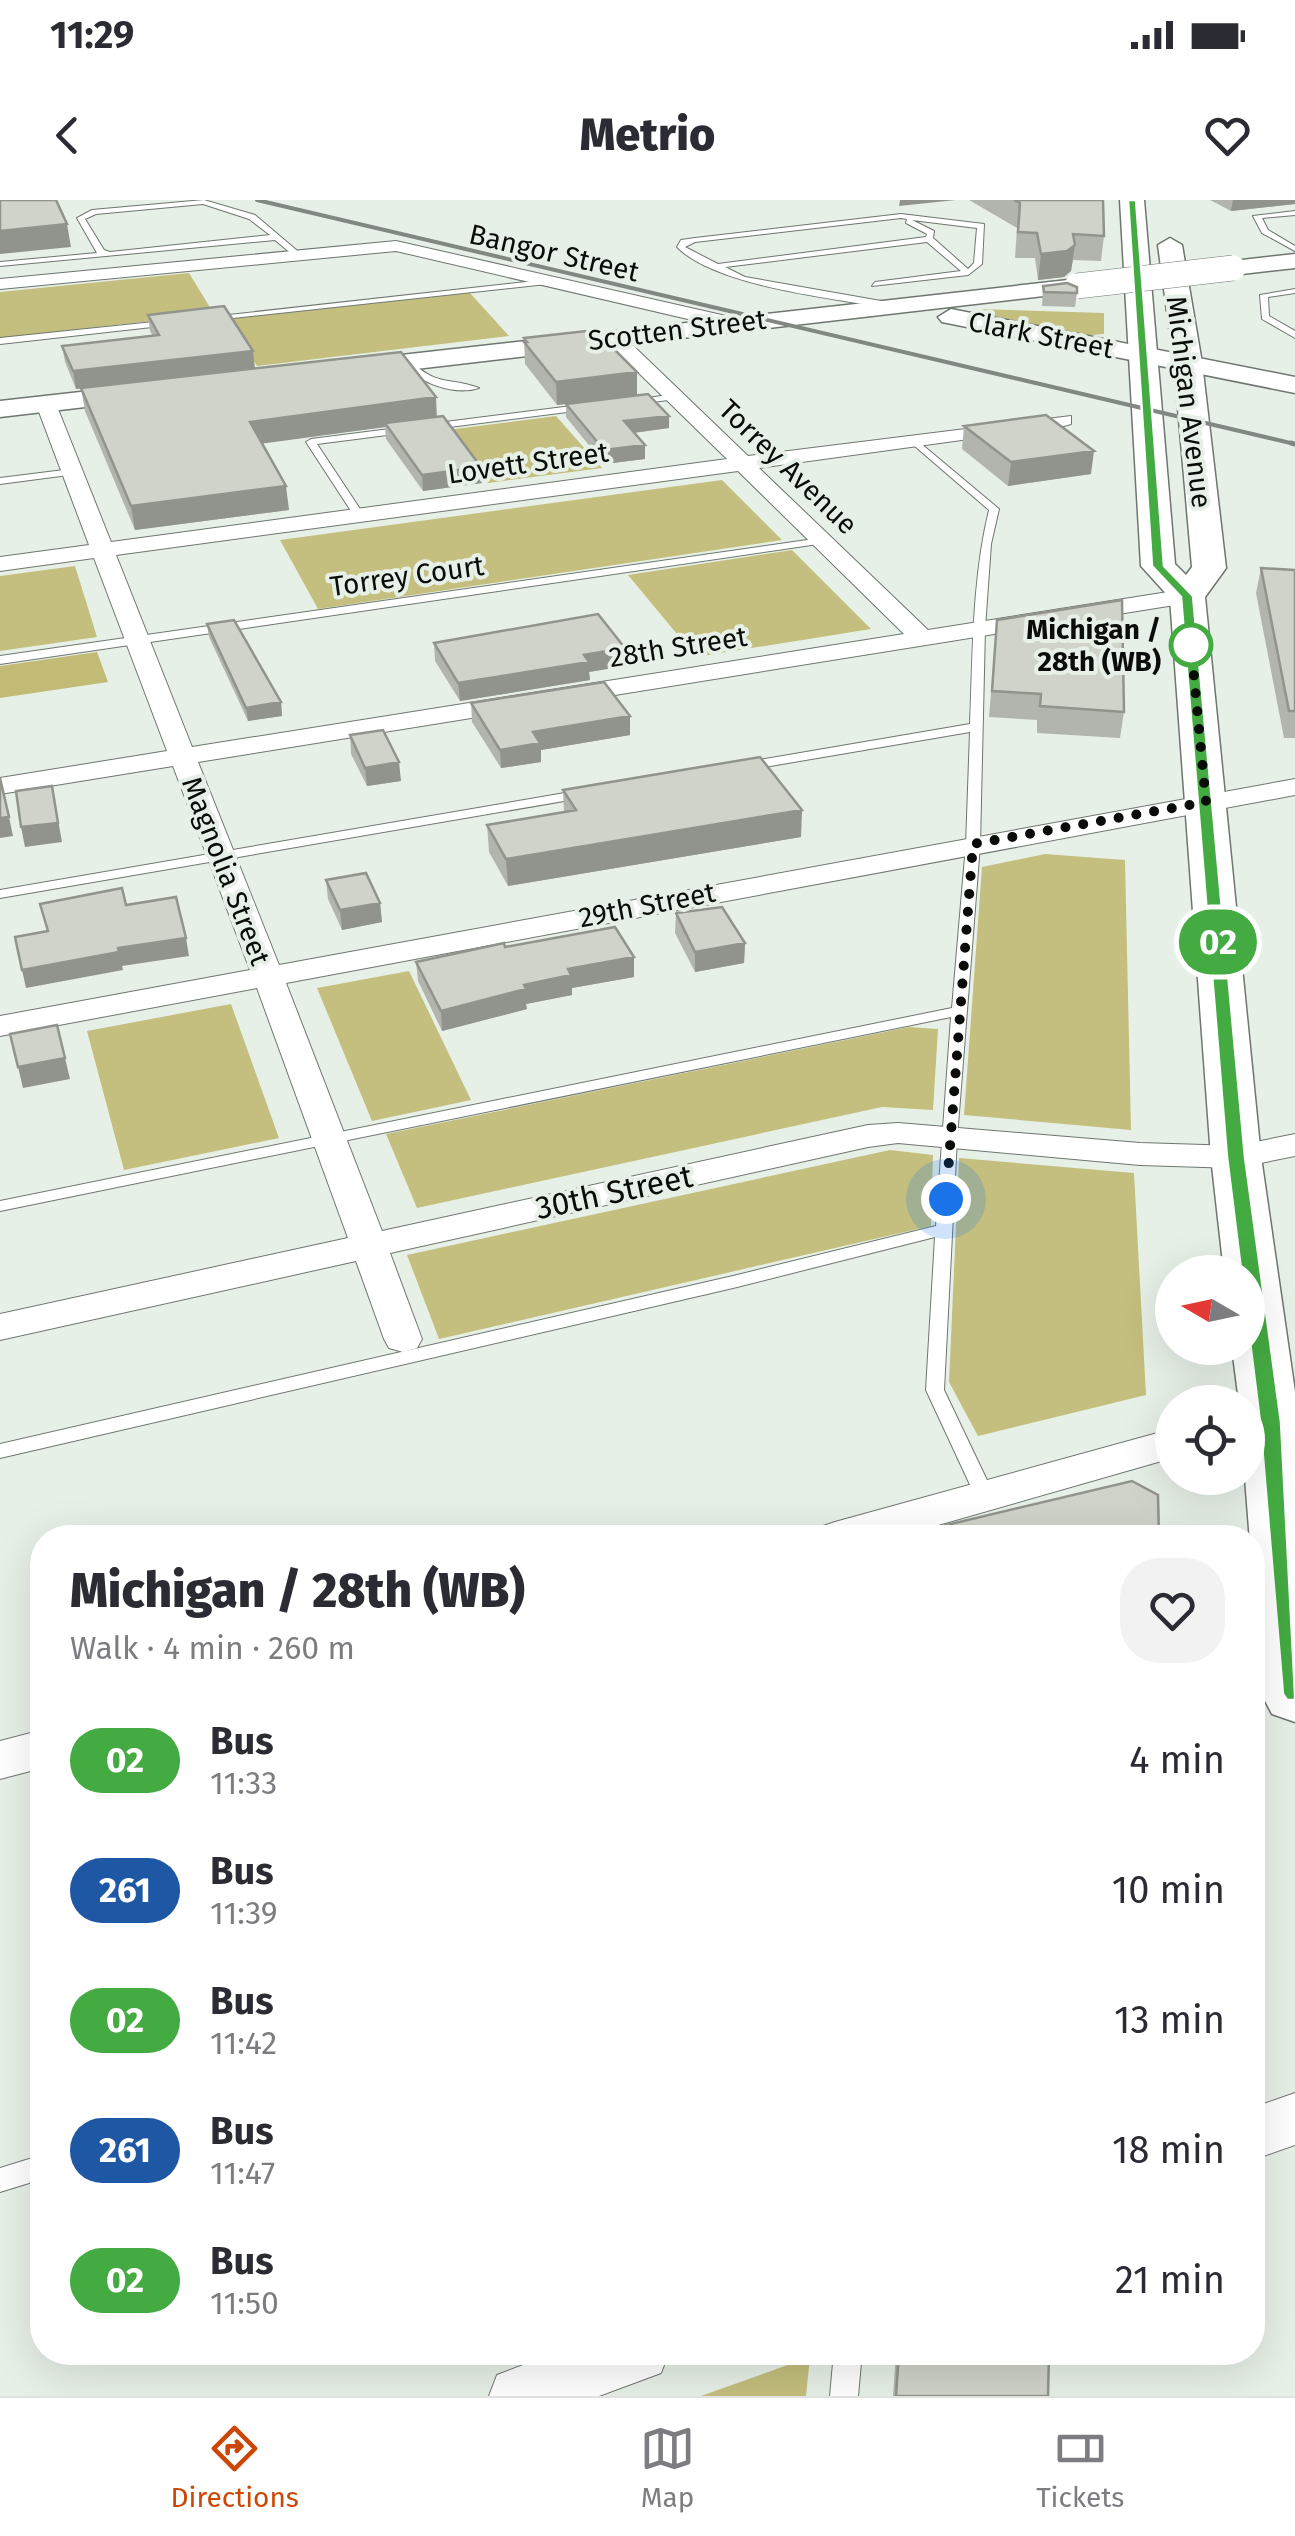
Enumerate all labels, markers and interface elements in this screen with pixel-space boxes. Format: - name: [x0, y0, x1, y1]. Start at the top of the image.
- text: 11:29: [50, 12, 134, 58]
- icon: back: [40, 108, 95, 163]
- text: Metrio: [580, 108, 715, 162]
- icon: heart: [1200, 108, 1255, 163]
- street label: Bangor Street: [466, 217, 643, 289]
- street label: Michigan Avenue: [1160, 294, 1218, 510]
- street label: Scotten Street: [586, 303, 769, 357]
- street label: Clark Street: [966, 305, 1117, 365]
- street label: Torrey Avenue: [712, 393, 864, 541]
- street label: Lovett Street: [445, 435, 611, 491]
- street label: Torrey Court: [328, 549, 487, 603]
- place label: Michigan / 28th (WB): [1026, 613, 1161, 678]
- street label: 28th Street: [607, 620, 750, 674]
- marker: Michigan / 28th (WB): [1170, 624, 1212, 666]
- street label: Magnolia Street: [175, 772, 277, 971]
- street label: 29th Street: [576, 875, 719, 934]
- line badge: 02: [1173, 910, 1263, 974]
- text: 02: [1199, 921, 1237, 963]
- street label: 30th Street: [532, 1157, 696, 1227]
- your location: [921, 1174, 971, 1224]
- north arrow: [1155, 1255, 1265, 1365]
- map controls: [1155, 1255, 1265, 1495]
- button: locate: [1155, 1385, 1265, 1495]
- button: heart: [1120, 1558, 1225, 1663]
- text: Michigan / 28th (WB): [70, 1562, 525, 1620]
- text: Walk · 4 min · 260 m: [70, 1629, 355, 1667]
- text: Bus: [210, 1718, 274, 1764]
- text: 4 min: [1129, 1737, 1225, 1783]
- text: 02: [106, 1739, 144, 1781]
- text: 11:33: [210, 1764, 277, 1802]
- text: Bus: [210, 1848, 274, 1894]
- text: 10 min: [1112, 1867, 1225, 1913]
- text: 261: [99, 1869, 151, 1911]
- text: 11:39: [210, 1894, 278, 1932]
- text: Bus: [210, 1978, 274, 2024]
- text: 13 min: [1114, 1997, 1225, 2043]
- text: 02: [106, 1999, 144, 2041]
- text: 11:42: [210, 2024, 277, 2062]
- text: Bus: [210, 2108, 274, 2154]
- text: 18 min: [1112, 2127, 1225, 2173]
- text: 261: [99, 2129, 151, 2171]
- text: 11:47: [210, 2154, 275, 2192]
- text: Bus: [210, 2238, 274, 2284]
- text: 21 min: [1115, 2257, 1225, 2303]
- text: 02: [106, 2259, 144, 2301]
- text: 11:50: [210, 2284, 279, 2322]
- tab: Directions: [171, 2421, 299, 2514]
- tab: Map: [640, 2421, 695, 2514]
- tab: Tickets: [1036, 2421, 1124, 2514]

